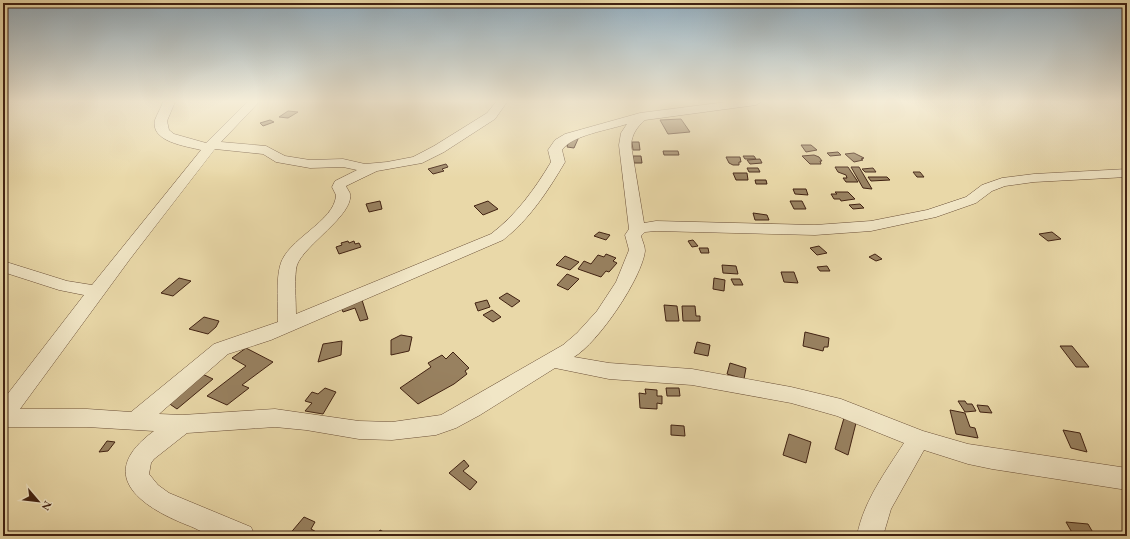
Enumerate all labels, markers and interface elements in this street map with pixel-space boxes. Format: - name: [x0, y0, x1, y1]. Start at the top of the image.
- north arrow: [18, 481, 58, 521]
- text: N: [39, 498, 55, 513]

